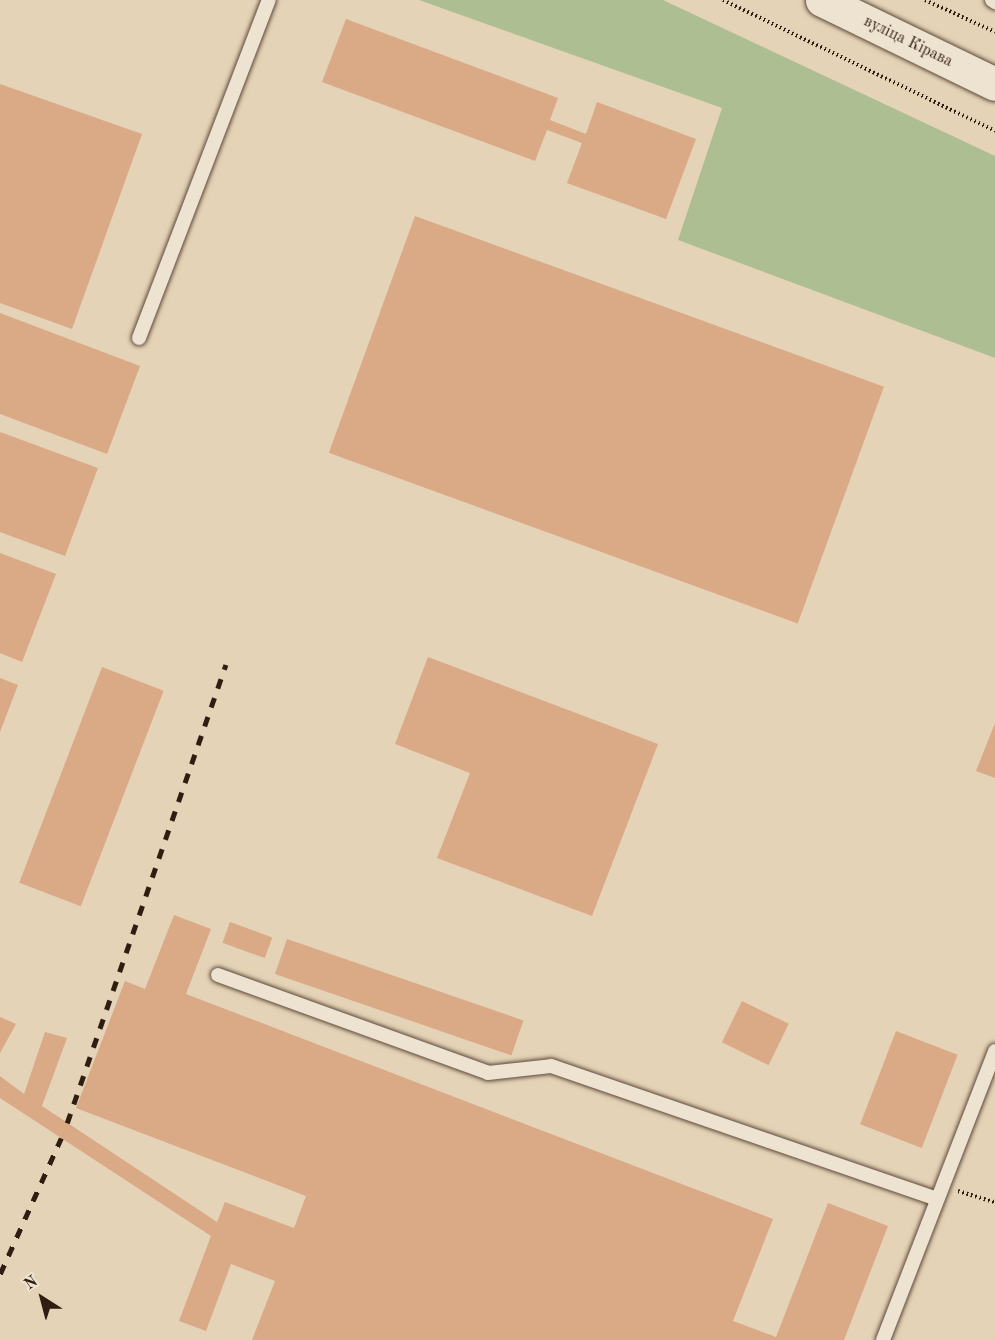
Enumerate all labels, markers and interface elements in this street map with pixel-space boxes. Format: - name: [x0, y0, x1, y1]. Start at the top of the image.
- street label: вуліца Кірава: [860, 12, 956, 72]
- north arrow: [12, 1268, 72, 1328]
- text: N: [22, 1273, 41, 1294]

